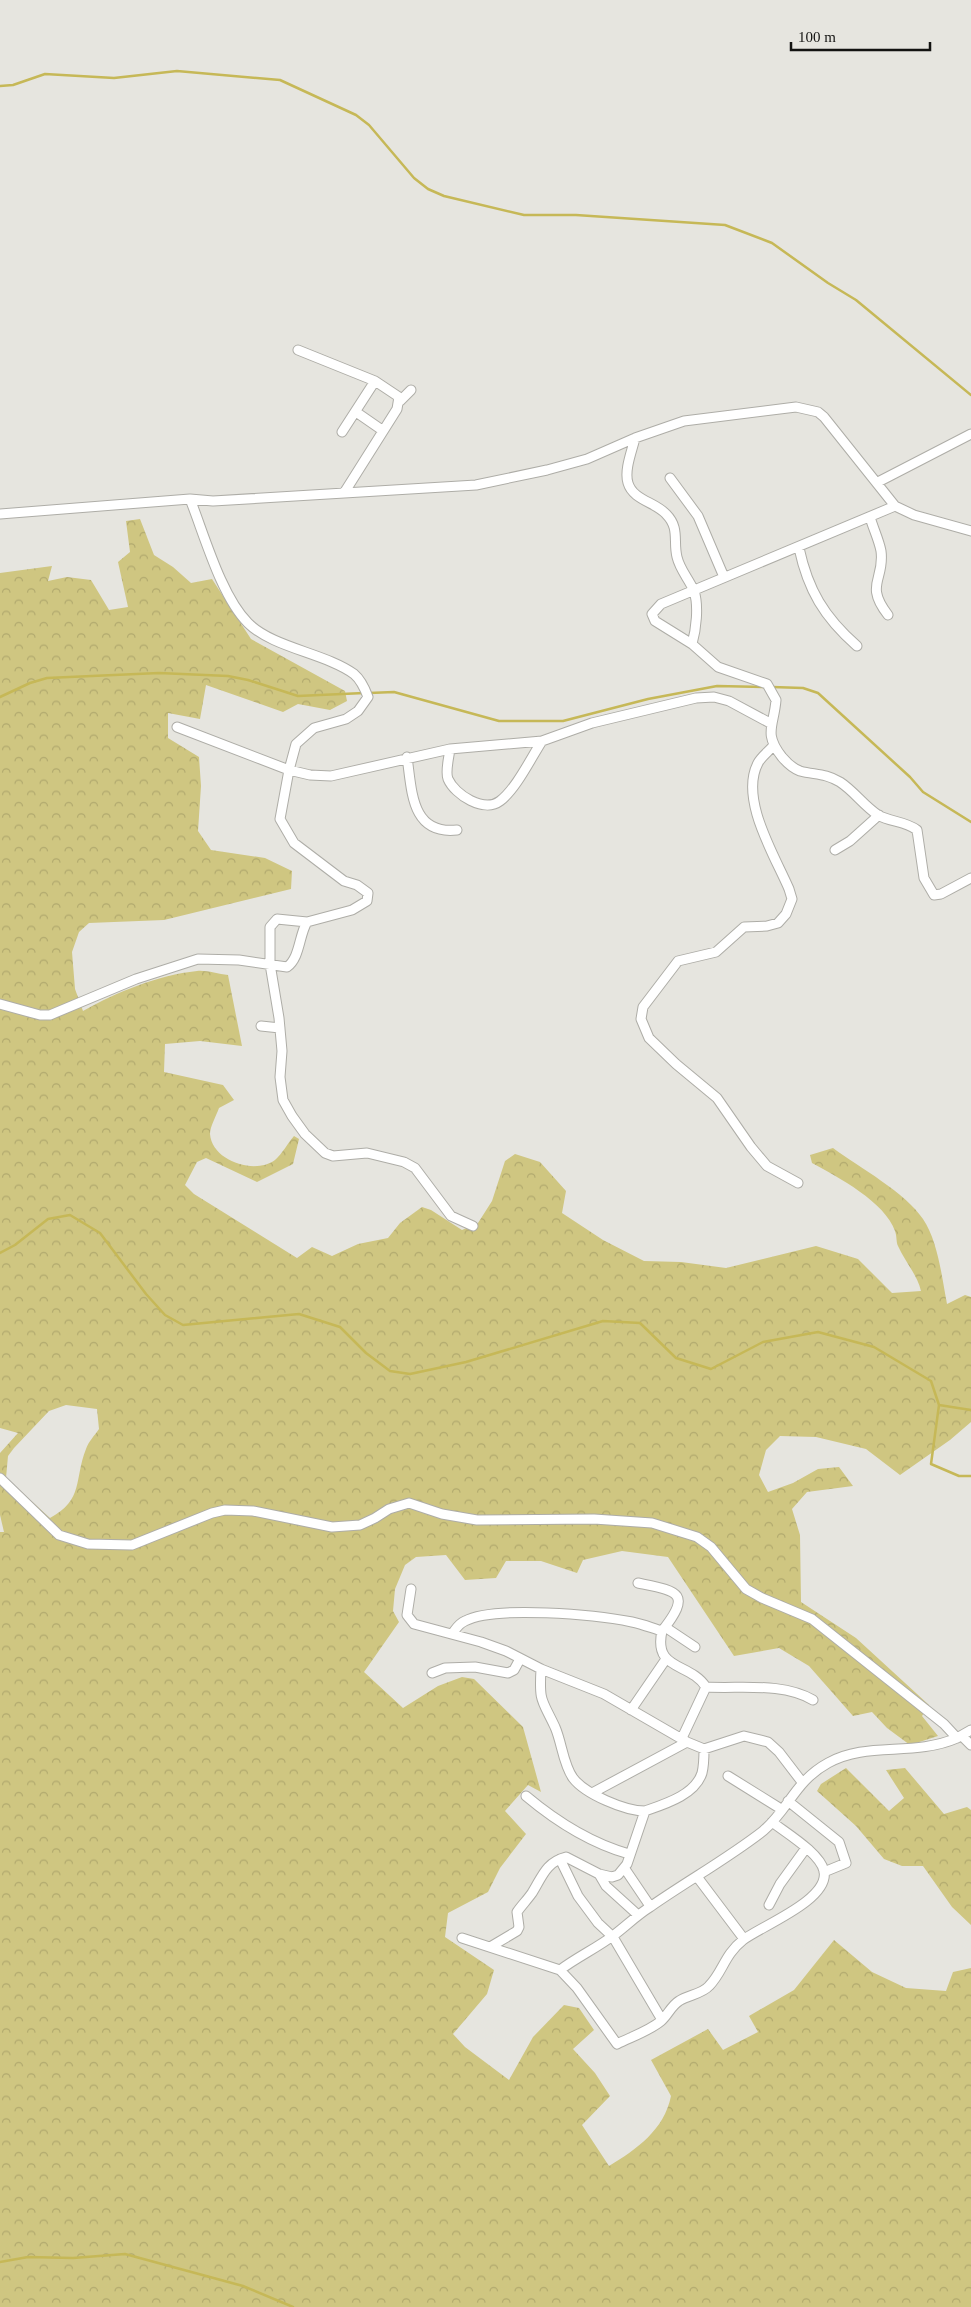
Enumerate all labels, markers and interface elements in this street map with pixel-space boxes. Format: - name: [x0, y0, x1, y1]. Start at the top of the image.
- scale bar: [791, 20, 930, 52]
- text: 100 m: [798, 29, 836, 45]

